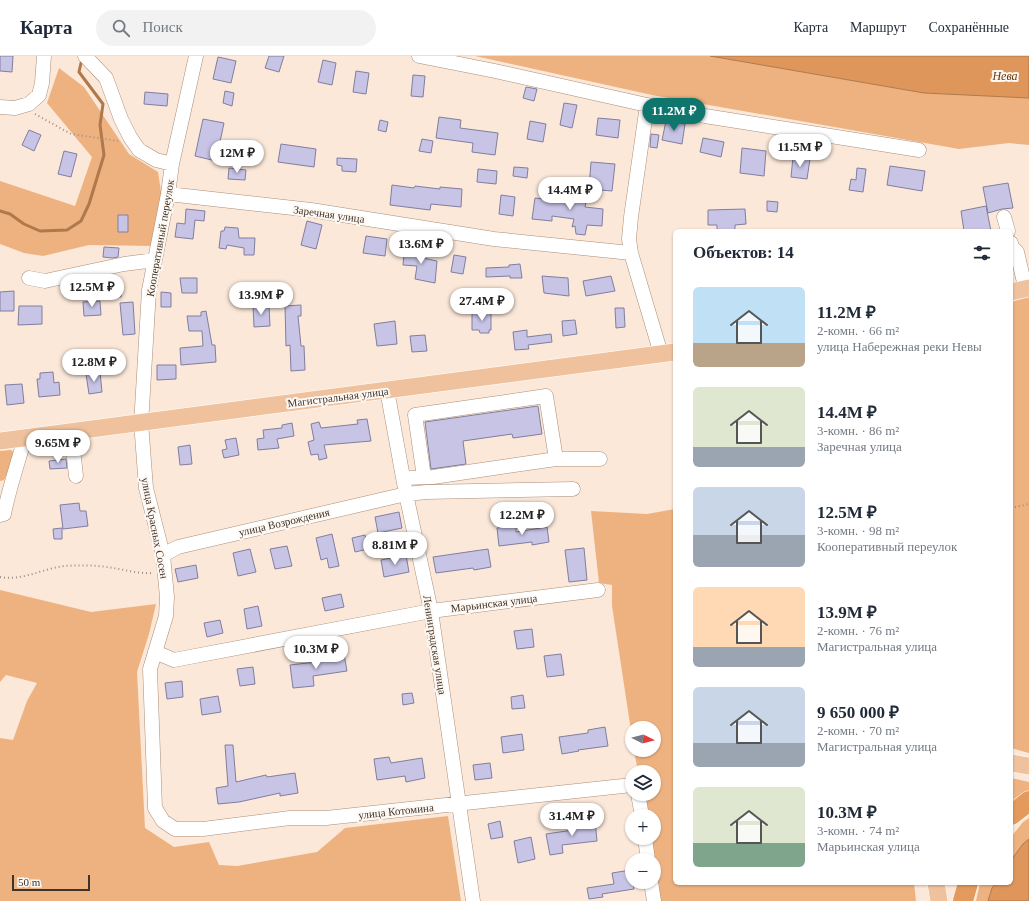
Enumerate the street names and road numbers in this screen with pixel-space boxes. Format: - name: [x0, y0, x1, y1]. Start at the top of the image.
- street label: Кооперативный переулок: [144, 178, 176, 297]
- street label: Заречная улица: [293, 203, 365, 225]
- street label: Магистральная улица: [287, 385, 389, 409]
- street label: улица Красных Сосен: [139, 476, 171, 580]
- street label: улица Возрождения: [237, 506, 331, 538]
- street label: Марьинская улица: [450, 592, 538, 614]
- street label: Ленинградская улица: [421, 595, 449, 696]
- street label: улица Котомина: [358, 801, 434, 821]

